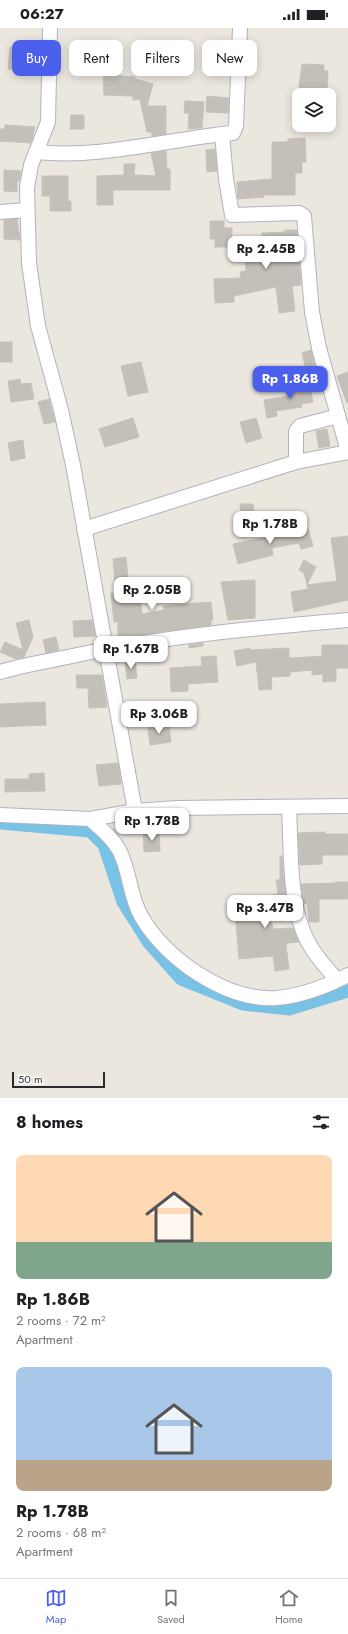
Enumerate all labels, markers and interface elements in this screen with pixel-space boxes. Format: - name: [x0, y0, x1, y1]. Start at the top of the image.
- text: 06:27: [20, 3, 64, 25]
- chip: Buy: [12, 40, 61, 76]
- chip: Rent: [69, 40, 123, 76]
- chip: Filters: [131, 40, 194, 76]
- chip: New: [202, 40, 257, 76]
- map controls: [292, 88, 336, 132]
- button: layers: [292, 88, 336, 132]
- pin: Rp 2.45B: [225, 236, 307, 270]
- text: Rp 2.45B: [236, 239, 296, 258]
- pin: Rp 1.86B: [249, 366, 331, 400]
- text: Rp 1.86B: [262, 369, 318, 388]
- pin: Rp 1.78B: [229, 511, 311, 545]
- text: Rp 1.78B: [242, 514, 298, 533]
- pin: Rp 2.05B: [111, 577, 193, 611]
- text: Rp 2.05B: [123, 580, 181, 599]
- pin: Rp 1.67B: [90, 636, 172, 670]
- text: Rp 1.67B: [103, 639, 159, 658]
- pin: Rp 3.06B: [118, 701, 200, 735]
- text: Rp 3.06B: [130, 704, 188, 723]
- pin: Rp 1.78B: [111, 808, 193, 842]
- text: Rp 1.78B: [124, 811, 180, 830]
- pin: Rp 3.47B: [224, 895, 306, 929]
- text: Rp 3.47B: [236, 898, 294, 917]
- scale bar: [12, 1070, 105, 1089]
- text: 50 m: [18, 1071, 43, 1087]
- text: 8 homes: [16, 1110, 83, 1134]
- icon: filters: [310, 1111, 332, 1133]
- icon: home: [138, 1181, 210, 1253]
- text: Rp 1.86B: [16, 1287, 90, 1311]
- text: 2 rooms · 72 m²: [16, 1311, 106, 1330]
- text: Apartment: [16, 1330, 73, 1349]
- icon: home: [138, 1393, 210, 1465]
- text: Rp 1.78B: [16, 1499, 89, 1523]
- text: 2 rooms · 68 m²: [16, 1523, 106, 1542]
- text: Apartment: [16, 1542, 73, 1561]
- tab: Map: [45, 1587, 67, 1627]
- tab: Saved: [157, 1587, 185, 1627]
- tab: Home: [275, 1587, 303, 1627]

